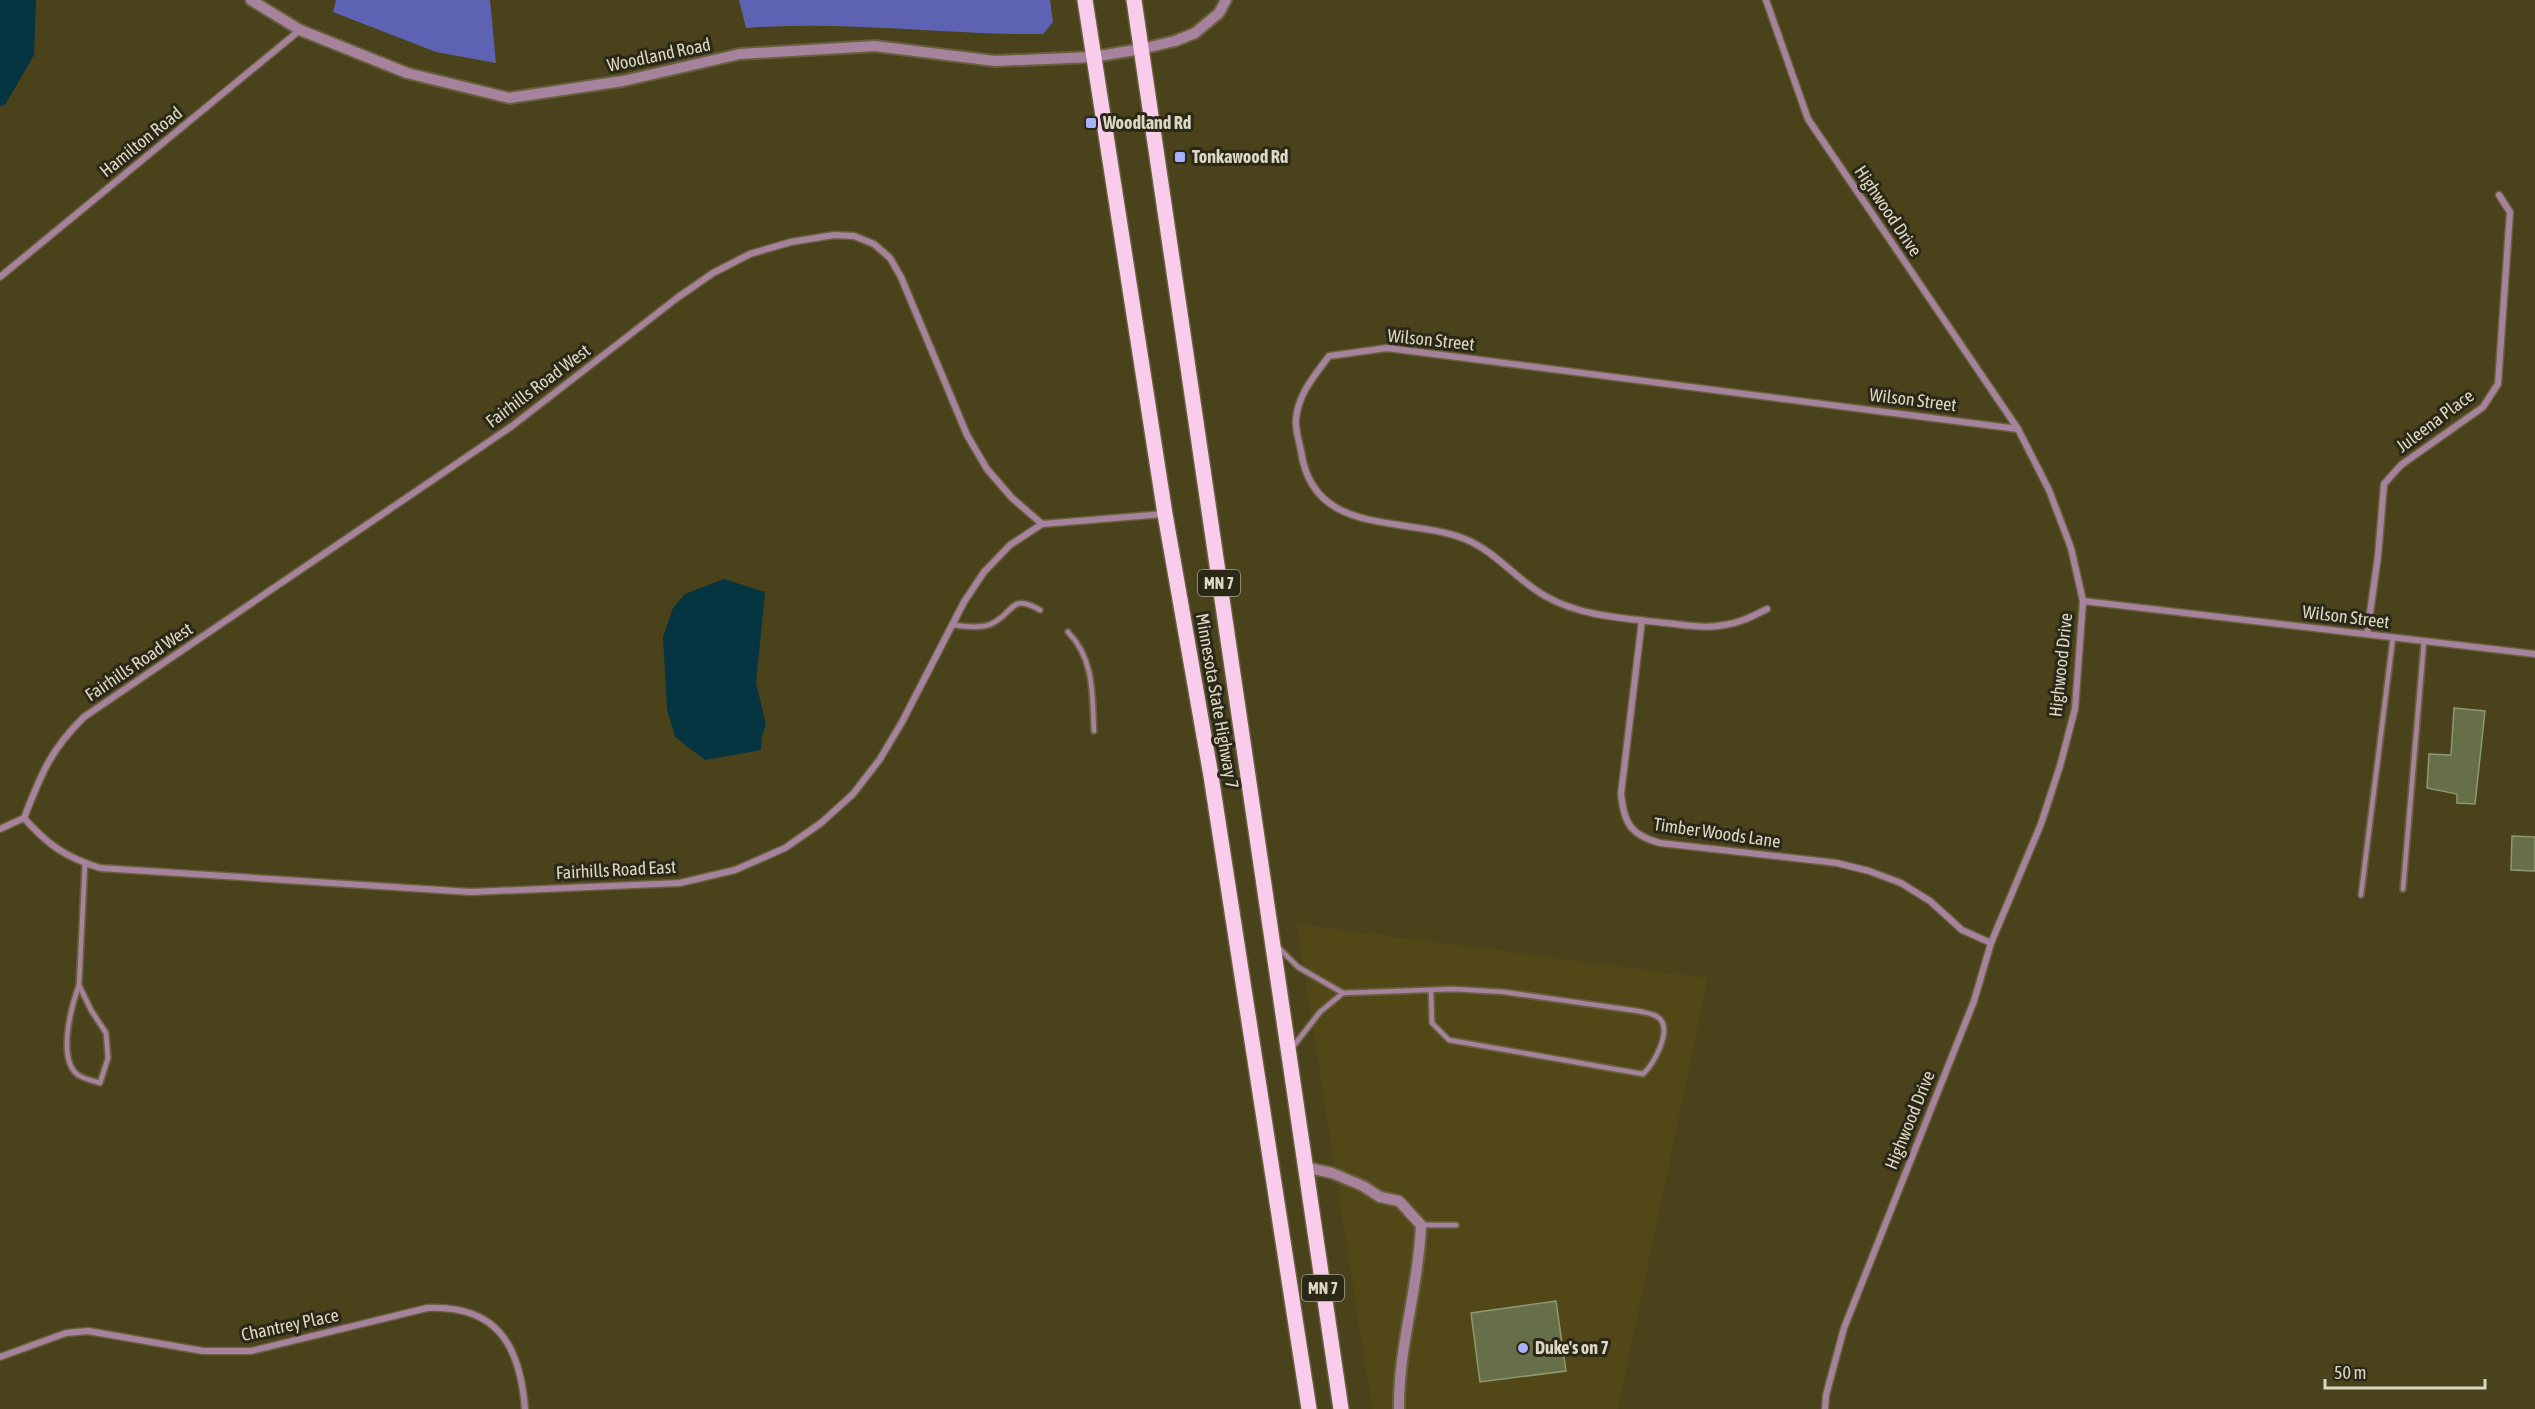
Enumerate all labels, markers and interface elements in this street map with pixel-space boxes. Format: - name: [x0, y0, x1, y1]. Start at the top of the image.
- street label: Woodland Road: [605, 33, 713, 76]
- street label: Hamilton Road: [95, 102, 186, 181]
- place label: Woodland Rd: [1102, 112, 1191, 133]
- marker: Woodland Rd: [1084, 116, 1098, 130]
- place label: Tonkawood Rd: [1192, 146, 1288, 167]
- marker: Tonkawood Rd: [1173, 150, 1187, 164]
- street label: Highwood Drive: [1850, 162, 1926, 260]
- street label: Wilson Street: [1386, 324, 1476, 355]
- street label: Fairhills Road West: [481, 340, 594, 432]
- street label: Wilson Street: [1868, 384, 1958, 415]
- street label: Juleena Place: [2392, 385, 2478, 457]
- road number: MN 7: [1198, 570, 1240, 596]
- street label: Wilson Street: [2301, 601, 2391, 632]
- street label: Minnesota State Highway 7: [1192, 612, 1243, 790]
- street label: Highwood Drive: [2045, 612, 2076, 718]
- street label: Fairhills Road West: [81, 618, 196, 705]
- street label: Timber Woods Lane: [1652, 813, 1782, 852]
- street label: Fairhills Road East: [555, 856, 677, 883]
- street label: Highwood Drive: [1880, 1067, 1939, 1172]
- road number: MN 7: [1302, 1275, 1344, 1301]
- street label: Chantrey Place: [239, 1304, 341, 1345]
- place label: Duke's on 7: [1535, 1337, 1609, 1358]
- marker: Duke's on 7: [1516, 1341, 1530, 1355]
- scale bar: [2325, 1352, 2486, 1390]
- text: 50 m: [2334, 1362, 2366, 1383]

